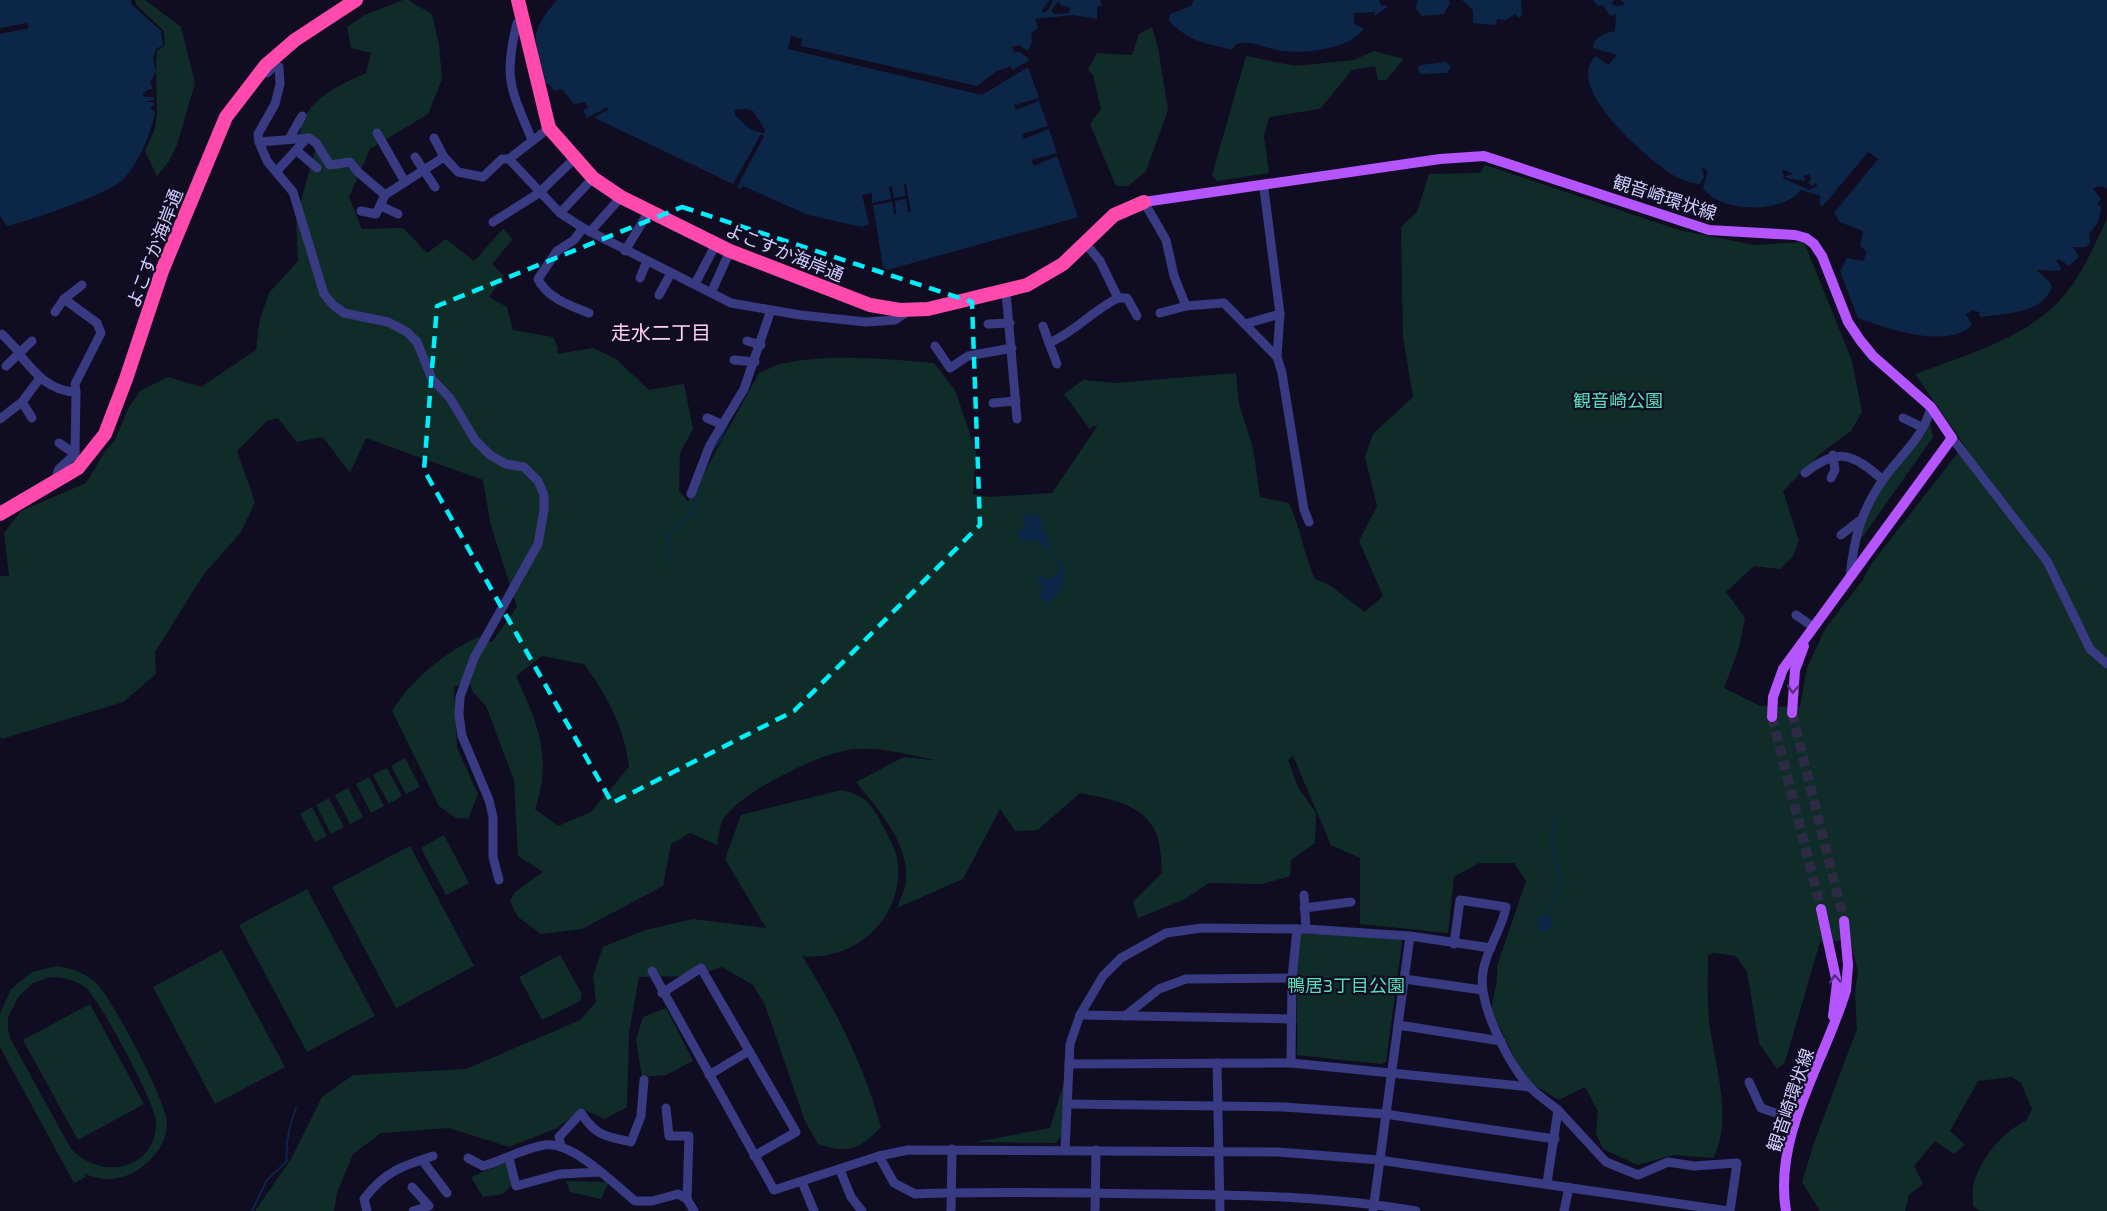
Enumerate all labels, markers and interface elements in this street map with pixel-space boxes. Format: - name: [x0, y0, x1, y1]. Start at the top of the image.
- street label: 観音崎環状線: [1610, 170, 1720, 224]
- street label: よこすか海岸通: [121, 185, 187, 311]
- street label: よこすか海岸通: [723, 218, 847, 286]
- district label: 走水二丁目: [611, 320, 711, 344]
- park label: 観音崎公園: [1573, 389, 1663, 411]
- one-way arrow: [1787, 684, 1800, 693]
- park label: 鴨居3丁目公園: [1287, 974, 1405, 996]
- one-way arrow: [1829, 974, 1842, 983]
- street label: 観音崎環状線: [1762, 1045, 1818, 1155]

